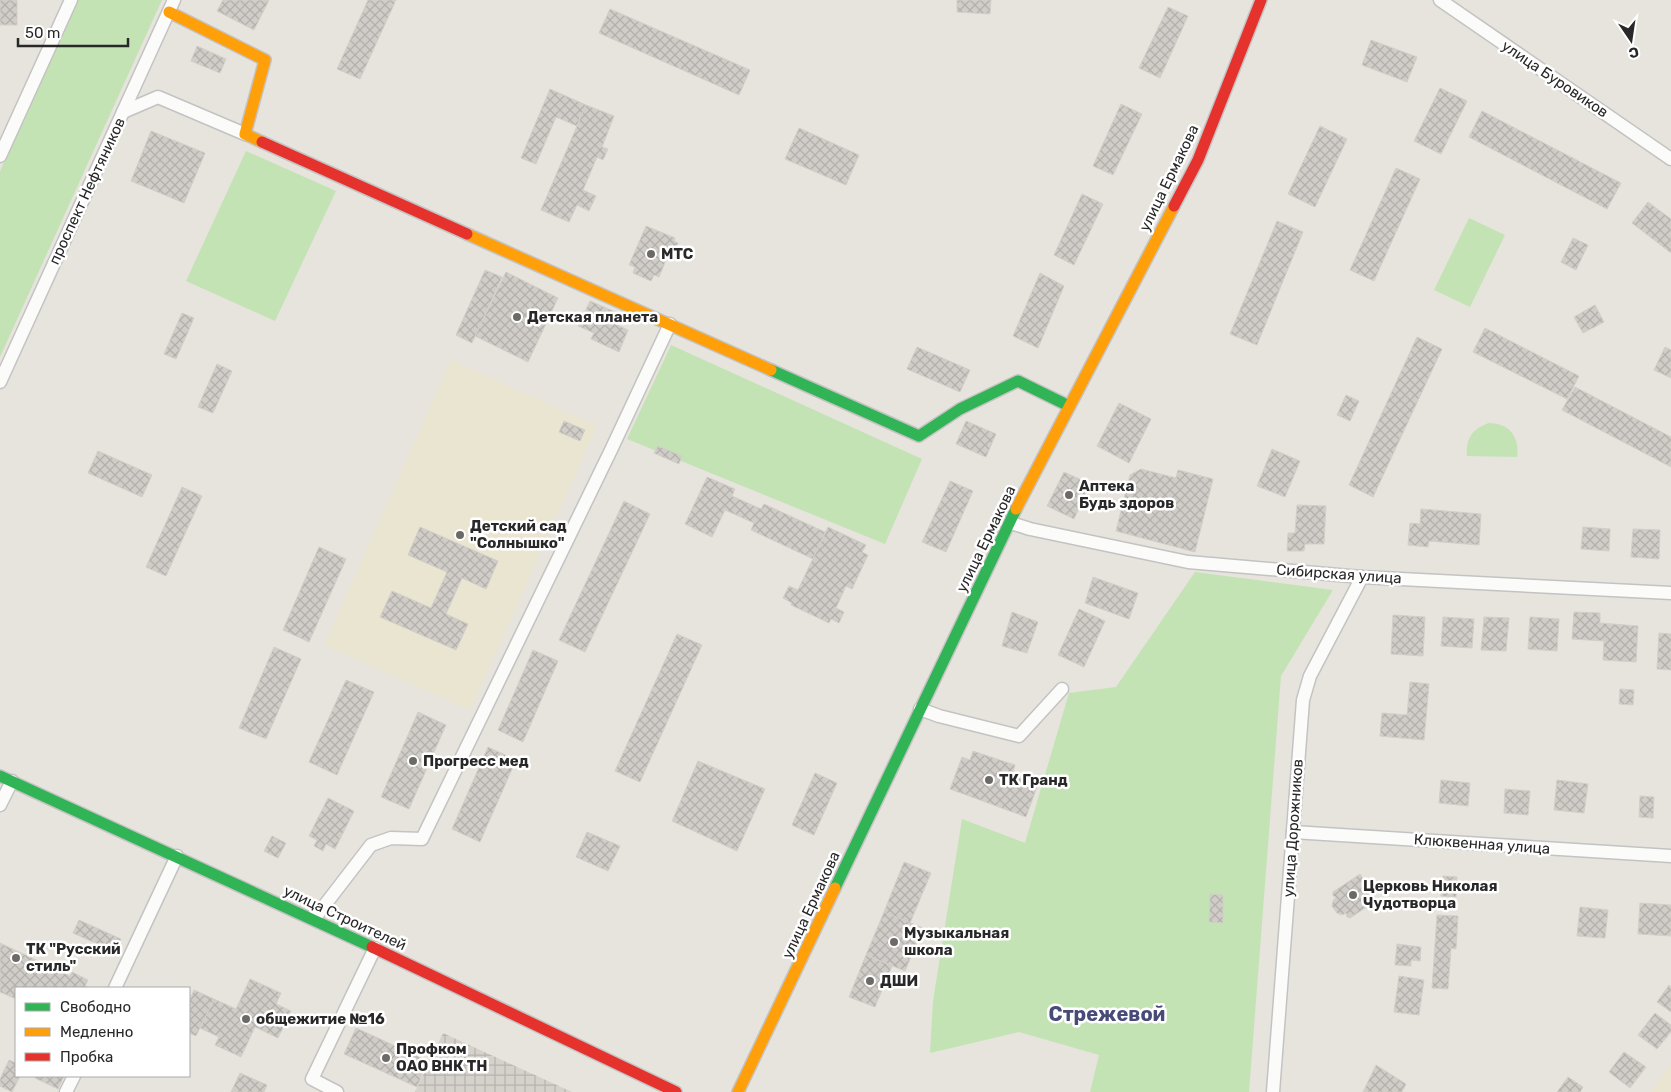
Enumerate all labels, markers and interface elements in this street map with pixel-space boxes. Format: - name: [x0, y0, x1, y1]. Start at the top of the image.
- scale bar: [18, 15, 128, 47]
- north arrow: [1606, 15, 1656, 65]
- text: 50 m: [25, 24, 60, 42]
- street label: улица Буровиков: [1498, 37, 1612, 121]
- text: С: [1627, 43, 1641, 62]
- street label: проспект Нефтяников: [45, 115, 129, 267]
- street label: улица Ермакова: [1135, 122, 1203, 234]
- place label: МТС: [661, 245, 694, 263]
- marker: МТС: [645, 248, 657, 260]
- place label: Детская планета: [527, 308, 658, 326]
- marker: Детская планета: [511, 311, 523, 323]
- place label: Аптека Будь здоров: [1079, 477, 1174, 512]
- street label: улица Ермакова: [952, 483, 1020, 595]
- marker: Аптека Будь здоров: [1063, 489, 1075, 501]
- place label: Детский сад "Солнышко": [470, 517, 567, 552]
- marker: Детский сад "Солнышко": [454, 529, 466, 541]
- street label: Сибирская улица: [1276, 561, 1402, 587]
- place label: Прогресс мед: [423, 752, 529, 770]
- marker: Прогресс мед: [407, 755, 419, 767]
- street label: улица Дорожников: [1279, 758, 1307, 898]
- place label: ТК Гранд: [999, 771, 1068, 789]
- marker: ТК Гранд: [983, 774, 995, 786]
- street label: Клюквенная улица: [1413, 830, 1551, 858]
- street label: улица Ермакова: [778, 848, 844, 962]
- place label: Церковь Николая Чудотворца: [1363, 877, 1497, 912]
- street label: улица Строителей: [281, 882, 409, 954]
- marker: Церковь Николая Чудотворца: [1347, 889, 1359, 901]
- place label: Музыкальная школа: [904, 924, 1009, 959]
- marker: Музыкальная школа: [888, 936, 900, 948]
- place label: ТК "Русский стиль": [26, 940, 121, 975]
- marker: ТК "Русский стиль": [10, 952, 22, 964]
- place label: ДШИ: [880, 972, 918, 990]
- marker: ДШИ: [864, 975, 876, 987]
- legend: [15, 987, 190, 1077]
- text: Свободно: [60, 998, 131, 1016]
- district label: Стрежевой: [1049, 1002, 1165, 1026]
- place label: общежитие №16: [256, 1010, 385, 1028]
- marker: общежитие №16: [240, 1013, 252, 1025]
- text: Медленно: [60, 1023, 133, 1041]
- place label: Профком ОАО ВНК ТН: [396, 1040, 487, 1075]
- text: Пробка: [60, 1048, 113, 1066]
- marker: Профком ОАО ВНК ТН: [380, 1052, 392, 1064]

